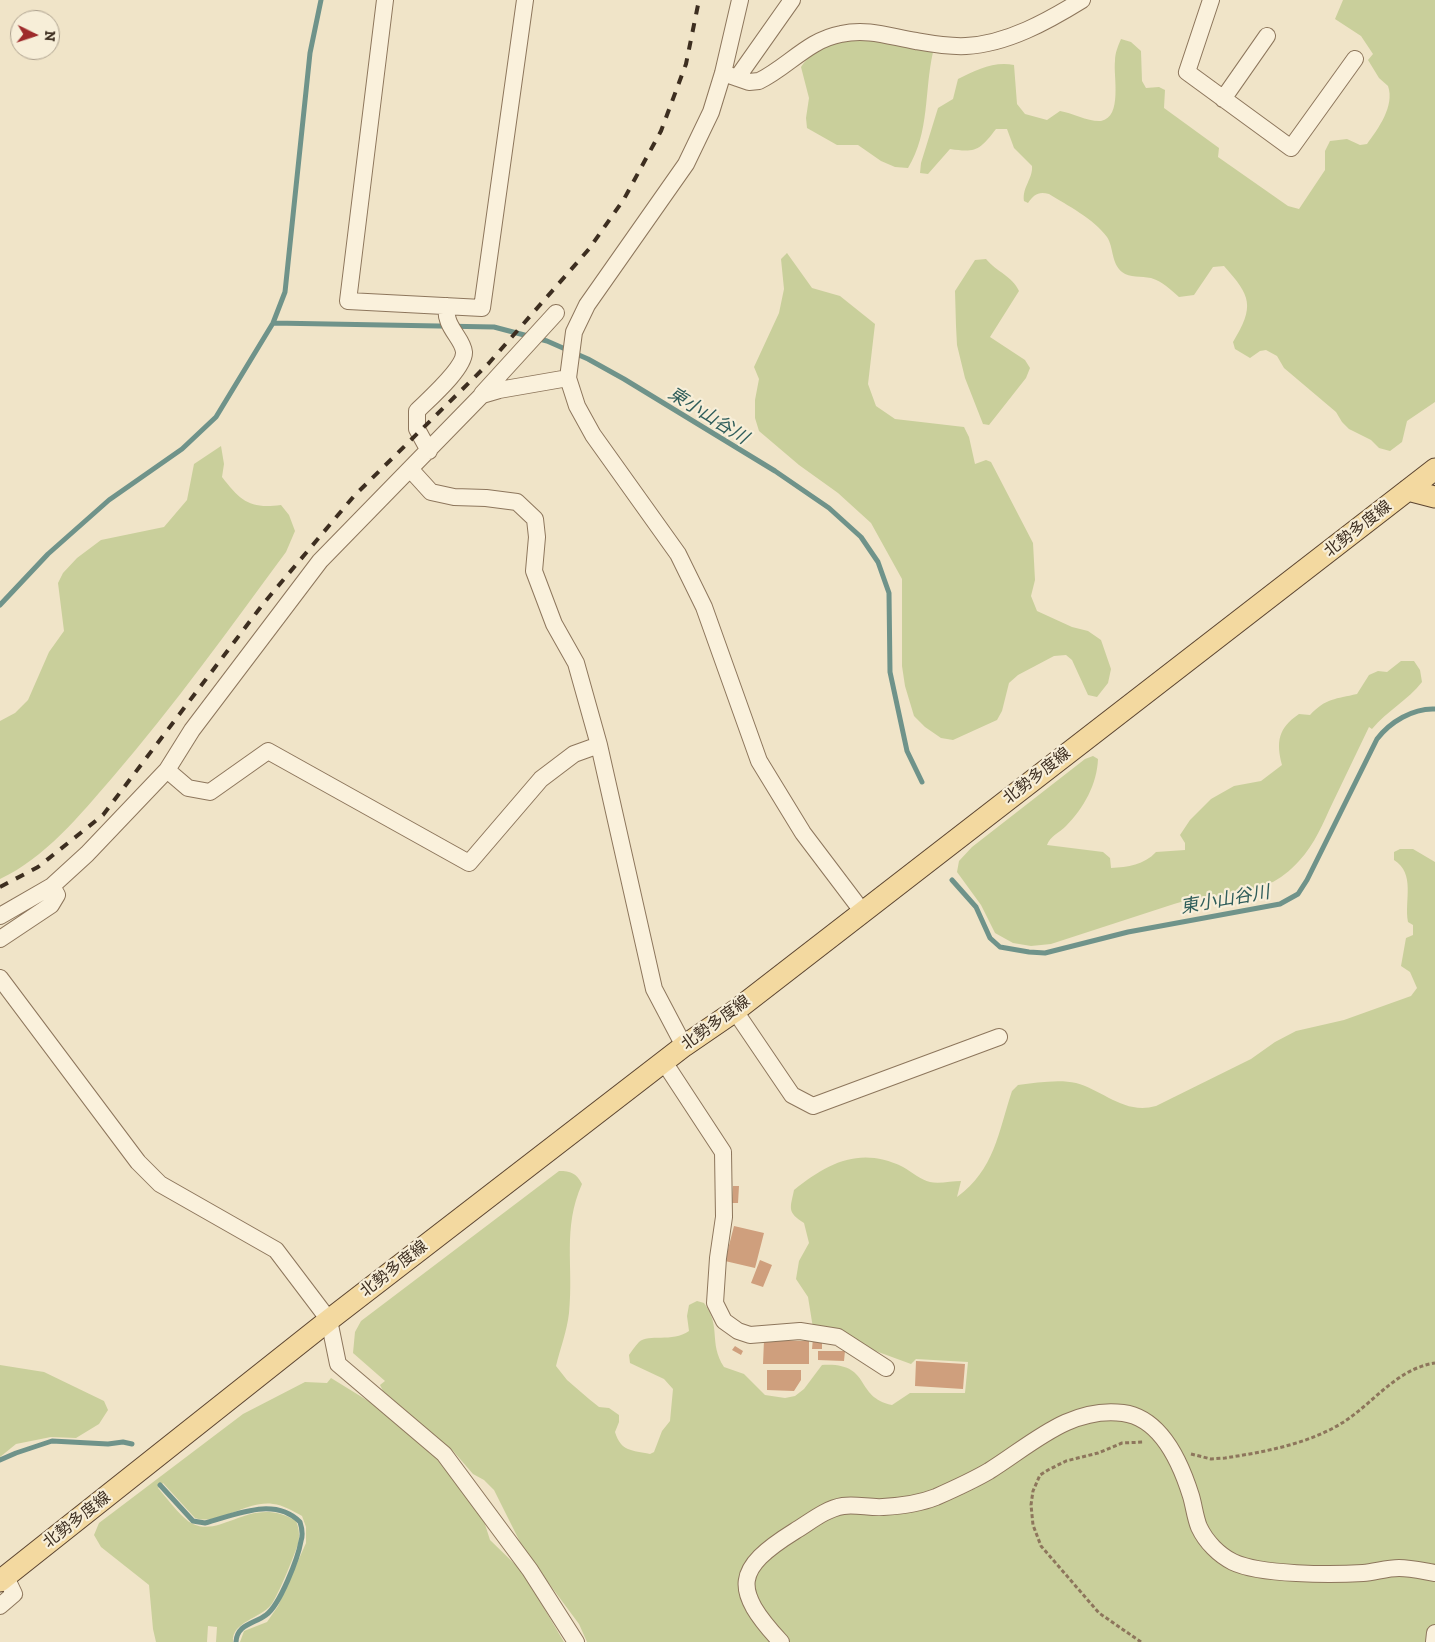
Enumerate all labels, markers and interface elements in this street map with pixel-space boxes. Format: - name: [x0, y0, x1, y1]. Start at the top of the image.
- north arrow: [10, 10, 60, 60]
- text: N: [41, 30, 58, 42]
- water label: 東小山谷川: [664, 383, 752, 449]
- street label: 北勢多度線: [1321, 497, 1395, 561]
- street label: 北勢多度線: [1000, 744, 1074, 808]
- water label: 東小山谷川: [1179, 882, 1271, 918]
- street label: 北勢多度線: [678, 992, 754, 1054]
- street label: 北勢多度線: [357, 1237, 431, 1301]
- street label: 北勢多度線: [40, 1488, 114, 1552]

